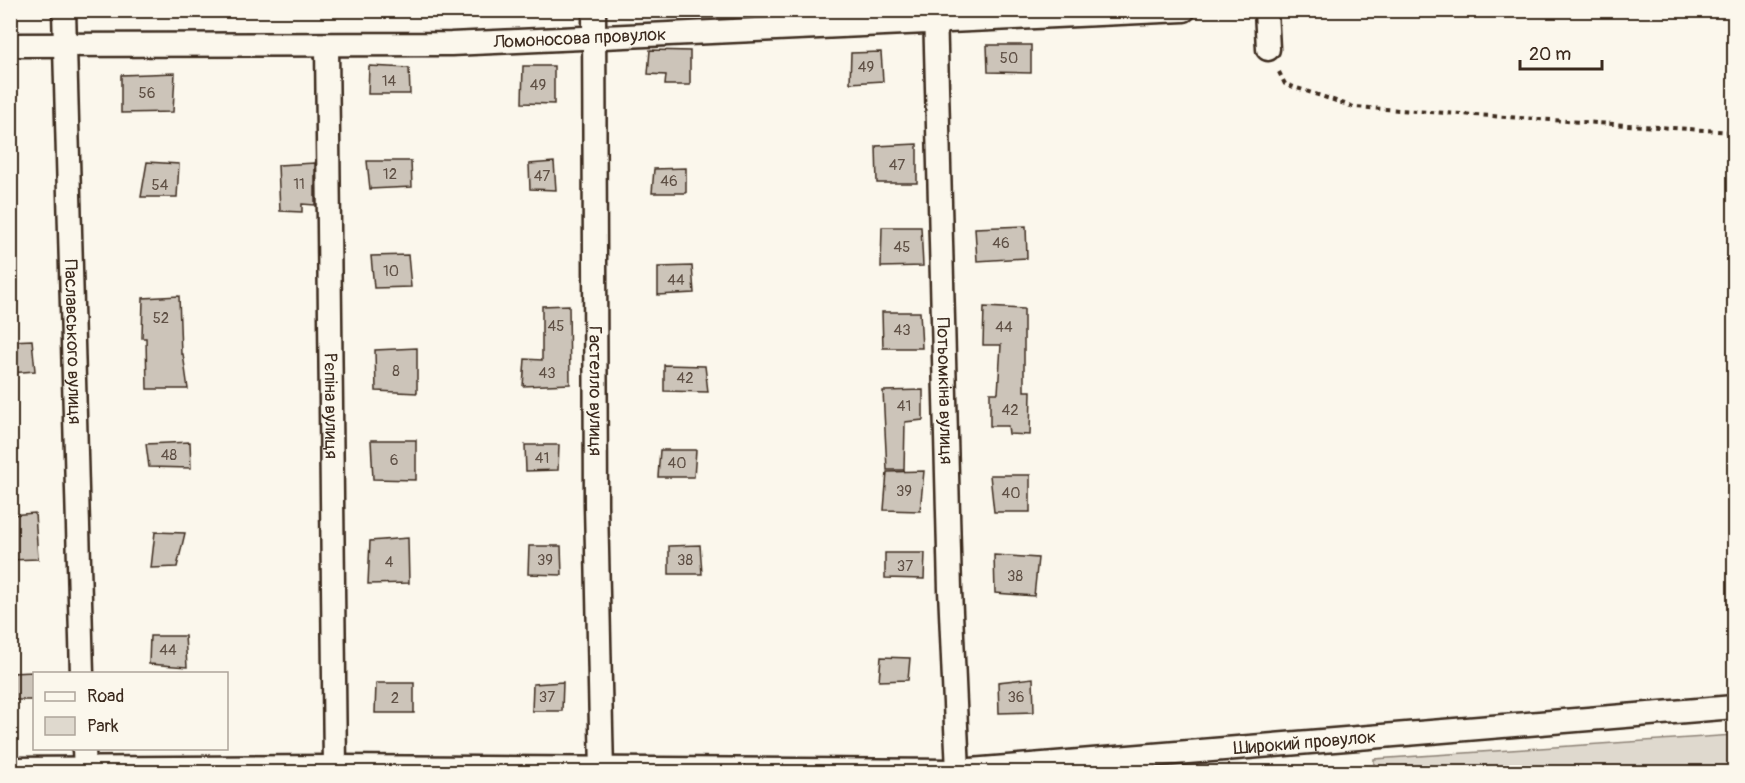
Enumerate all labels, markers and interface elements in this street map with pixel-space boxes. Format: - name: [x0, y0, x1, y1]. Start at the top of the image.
- street label: Ломоносова провулок: [492, 23, 667, 54]
- scale bar: [1520, 33, 1602, 71]
- text: 20 m: [1529, 43, 1571, 66]
- house number: 50: [1000, 49, 1018, 68]
- house number: 49: [858, 58, 874, 77]
- house number: 14: [382, 72, 397, 91]
- house number: 49: [530, 76, 546, 95]
- house number: 56: [139, 84, 155, 103]
- house number: 47: [889, 156, 905, 175]
- house number: 12: [383, 165, 397, 184]
- house number: 47: [534, 167, 550, 186]
- house number: 46: [660, 172, 678, 191]
- house number: 11: [293, 175, 305, 194]
- house number: 54: [152, 176, 169, 195]
- house number: 46: [992, 234, 1010, 253]
- house number: 45: [894, 238, 910, 257]
- street label: Паславського вулиця: [59, 259, 86, 425]
- house number: 10: [383, 262, 399, 281]
- house number: 44: [667, 271, 685, 290]
- house number: 52: [153, 309, 169, 328]
- house number: 45: [548, 317, 564, 336]
- street label: Потьомкіна вулиця: [931, 317, 958, 465]
- house number: 44: [995, 318, 1013, 337]
- house number: 43: [893, 321, 911, 340]
- street label: Гастелло вулиця: [583, 326, 607, 456]
- street label: Рєпіна вулиця: [318, 353, 343, 459]
- house number: 8: [392, 362, 400, 381]
- house number: 43: [538, 364, 556, 383]
- house number: 42: [676, 369, 694, 388]
- house number: 41: [897, 397, 911, 416]
- house number: 42: [1001, 401, 1019, 420]
- house number: 48: [161, 446, 178, 465]
- house number: 41: [535, 449, 549, 468]
- house number: 6: [390, 451, 398, 470]
- house number: 40: [668, 454, 686, 473]
- house number: 39: [896, 482, 912, 501]
- house number: 40: [1002, 484, 1020, 503]
- house number: 39: [537, 551, 553, 570]
- house number: 38: [677, 551, 693, 570]
- house number: 4: [385, 553, 394, 572]
- house number: 37: [897, 557, 913, 576]
- house number: 38: [1007, 567, 1023, 586]
- house number: 44: [159, 641, 177, 660]
- legend: [33, 672, 228, 750]
- text: Road: [87, 685, 124, 708]
- house number: 37: [539, 688, 555, 707]
- house number: 36: [1007, 688, 1025, 707]
- house number: 2: [391, 689, 399, 708]
- text: Park: [87, 715, 119, 738]
- street label: Широкий провулок: [1233, 726, 1377, 760]

